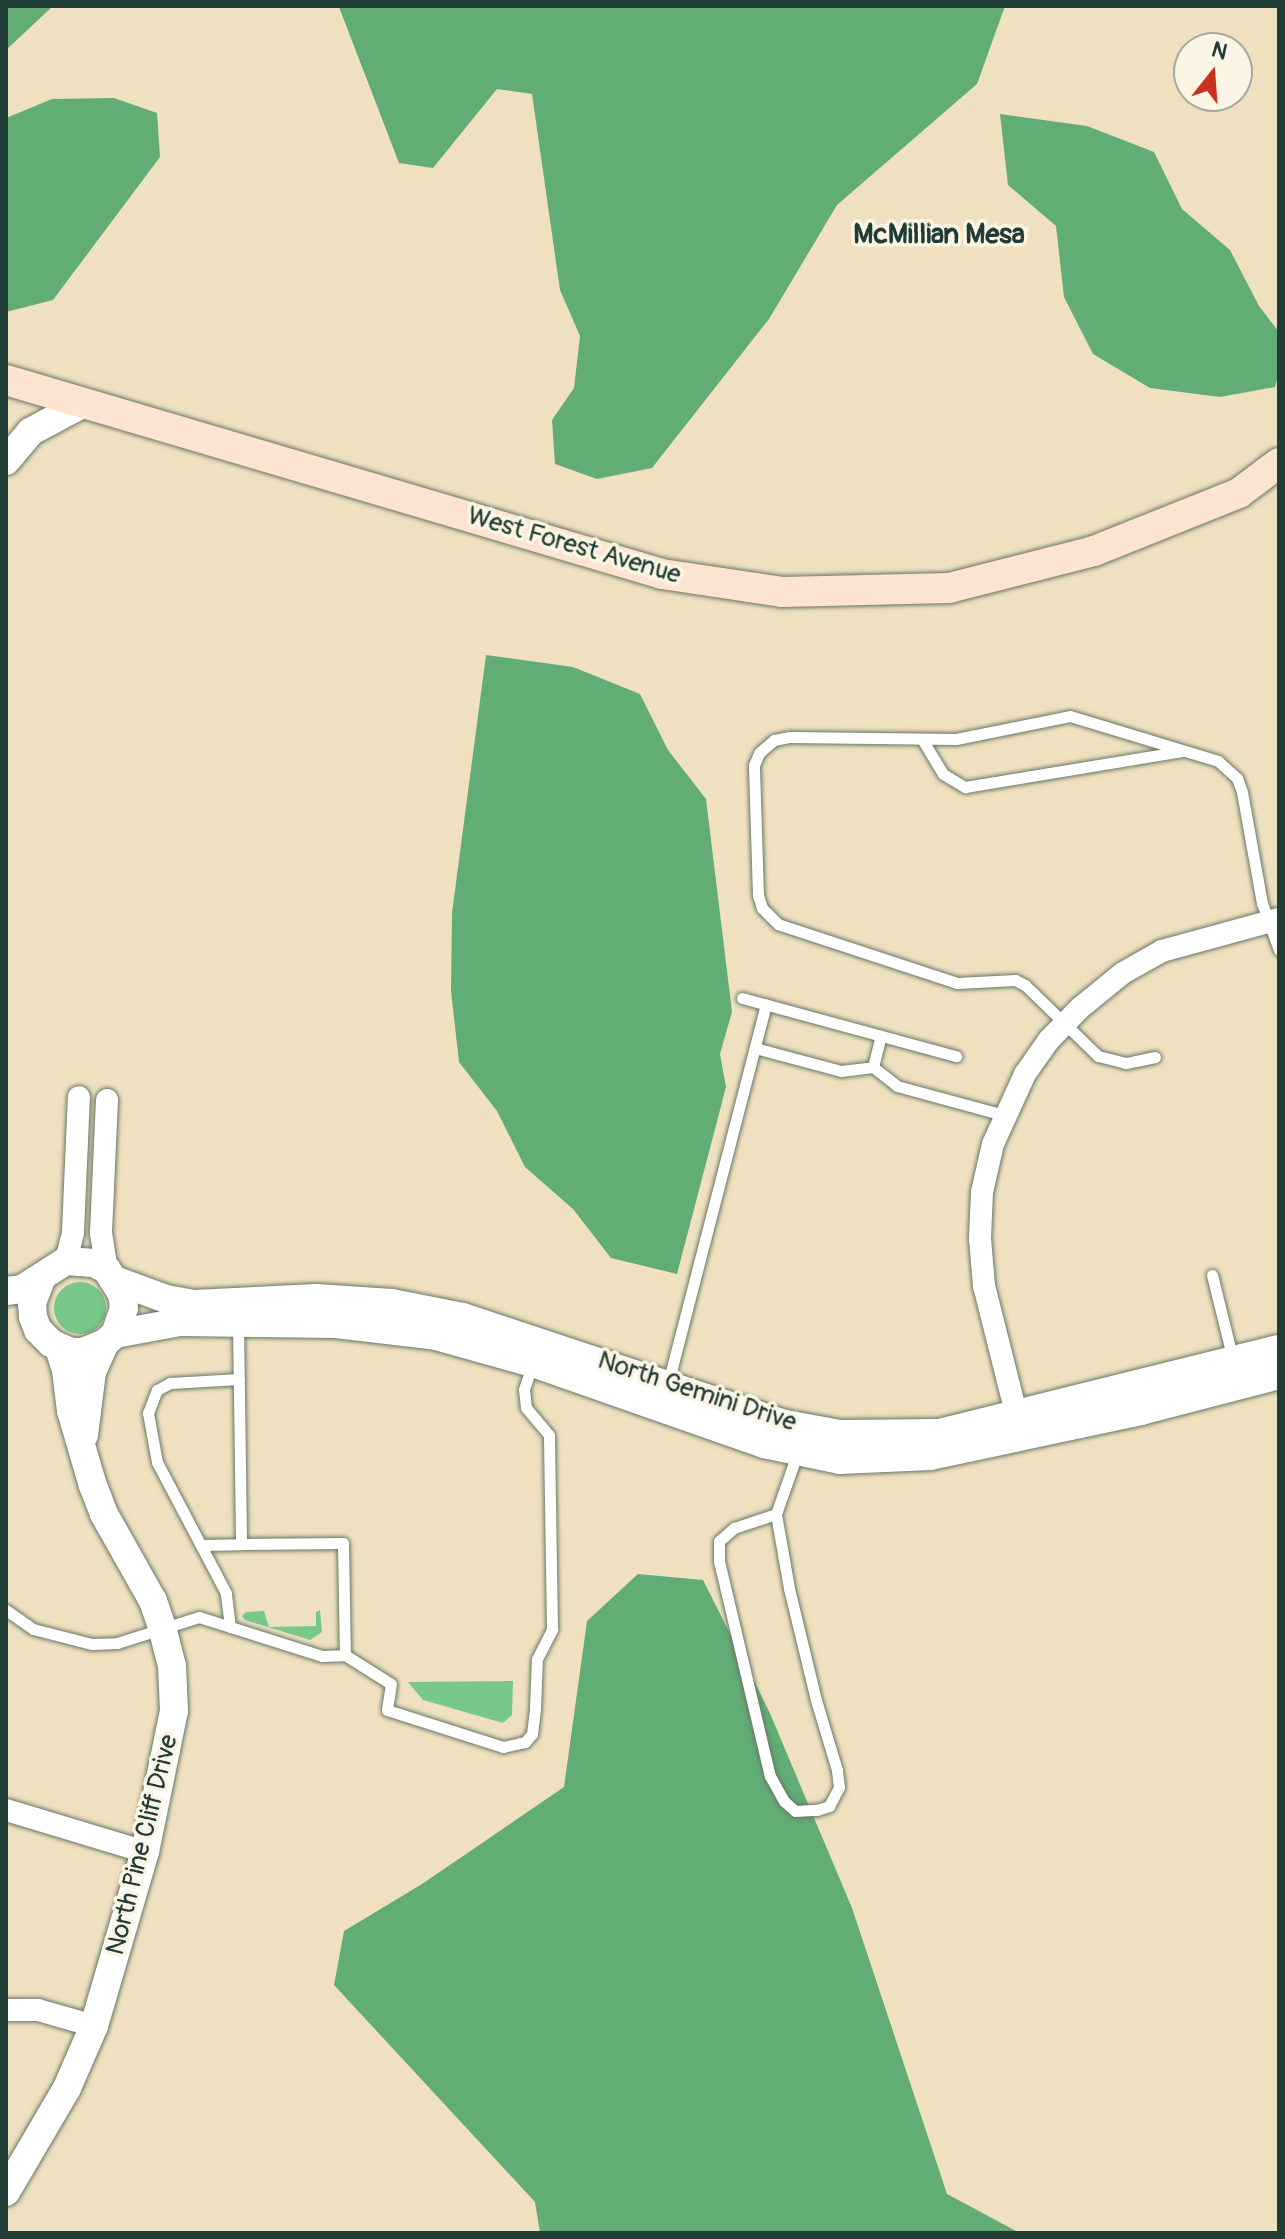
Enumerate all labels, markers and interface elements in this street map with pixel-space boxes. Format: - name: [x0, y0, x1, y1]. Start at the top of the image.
- north arrow: [1173, 32, 1253, 112]
- text: N: [1208, 35, 1231, 67]
- district label: McMillian Mesa: [853, 218, 1025, 252]
- street label: West Forest Avenue: [464, 501, 684, 591]
- street label: North Gemini Drive: [594, 1345, 800, 1439]
- street label: North Pine Cliff Drive: [101, 1732, 185, 1958]

